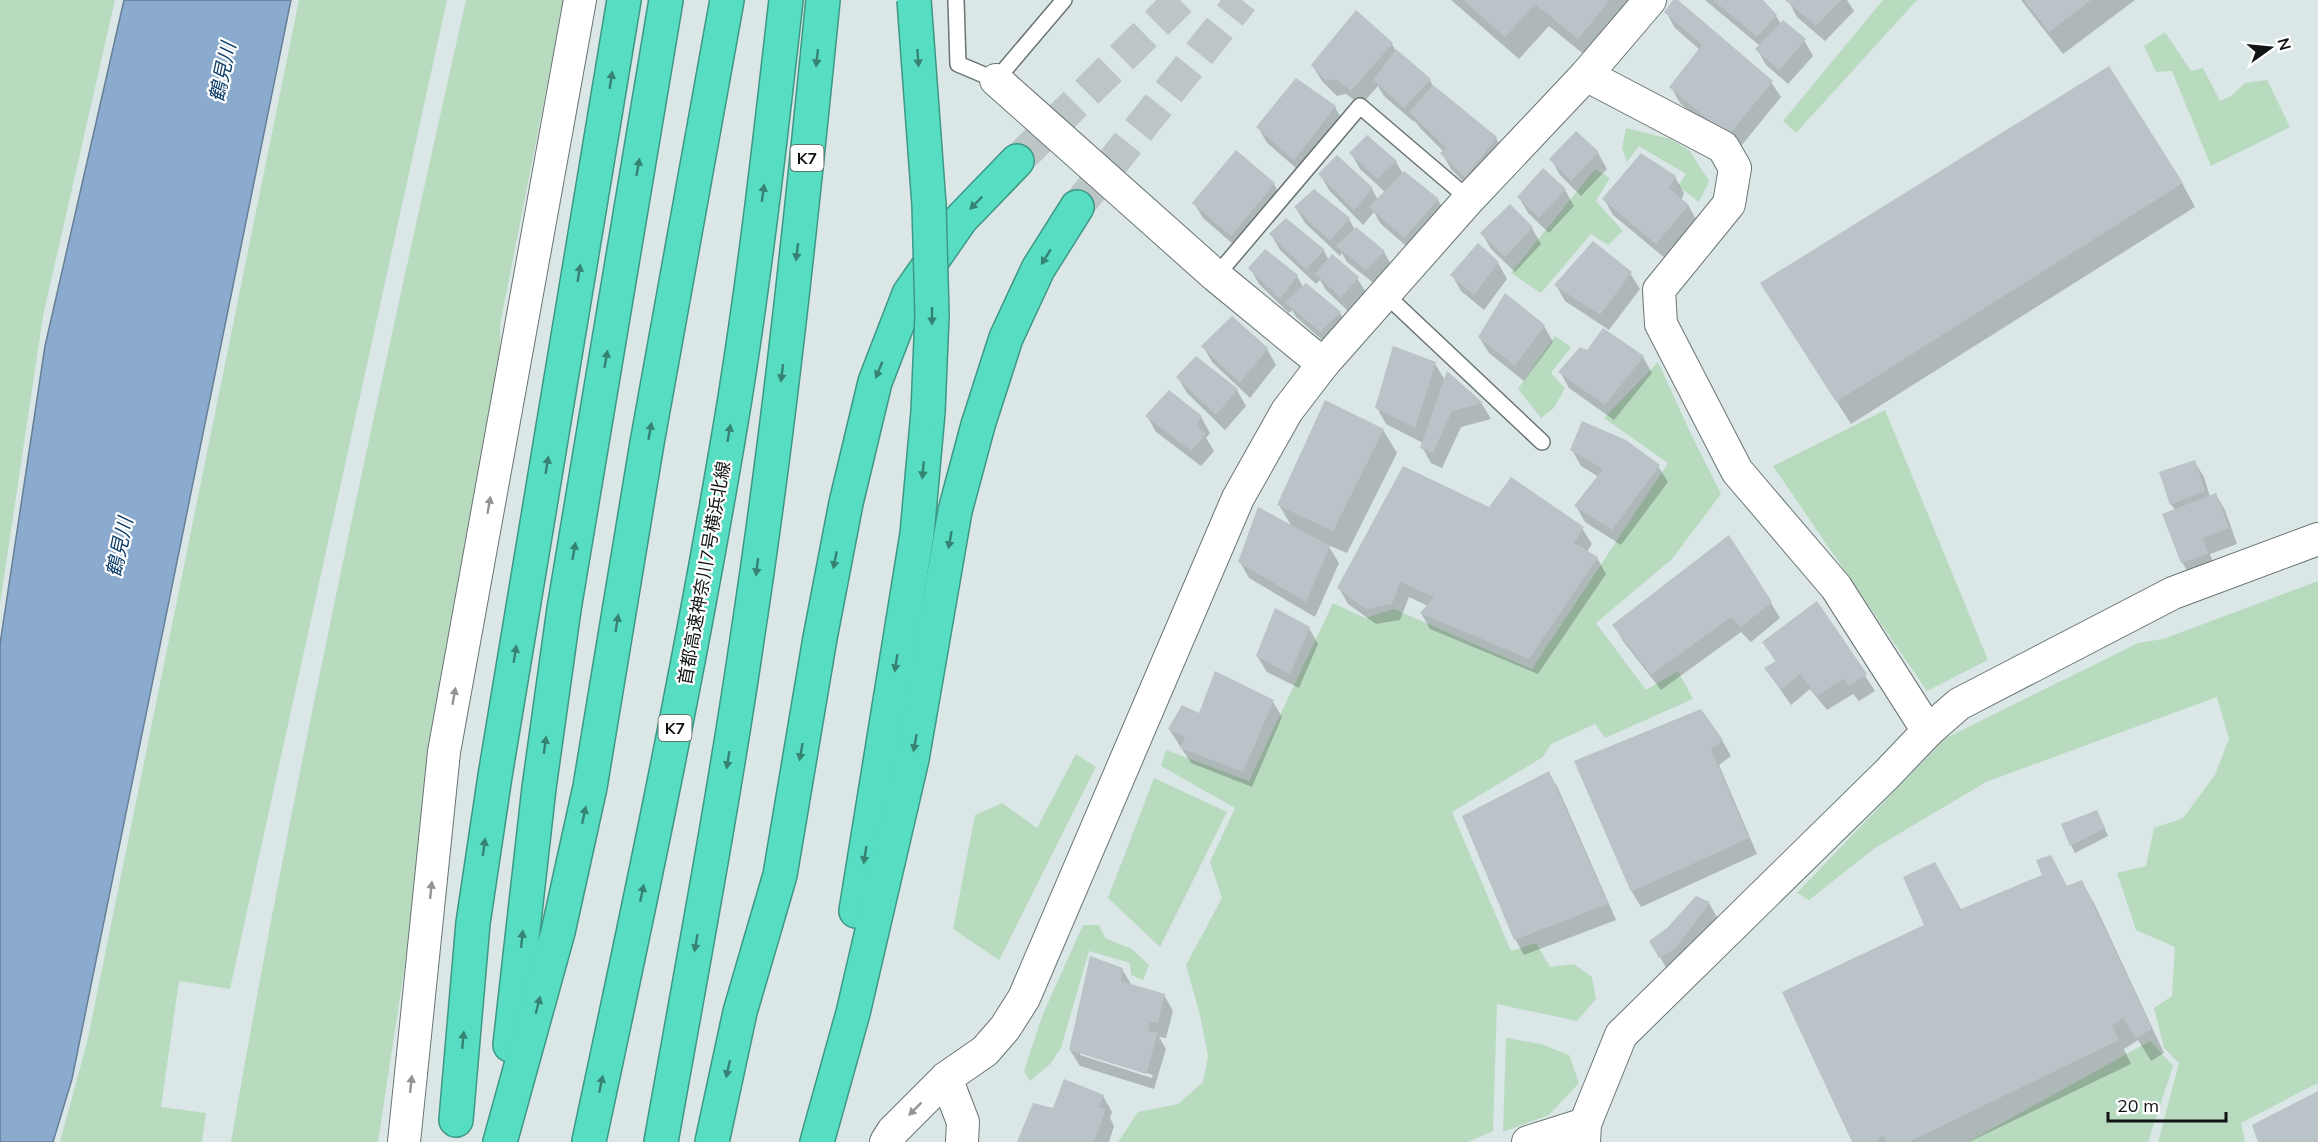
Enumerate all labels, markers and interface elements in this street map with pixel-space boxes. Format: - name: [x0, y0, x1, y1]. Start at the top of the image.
- north arrow: [2240, 18, 2300, 78]
- text: N: [2273, 36, 2296, 53]
- water label: 鶴見川: [204, 38, 241, 104]
- one-way arrow: [812, 49, 822, 68]
- one-way arrow: [913, 49, 923, 68]
- one-way arrow: [606, 71, 615, 90]
- road number: K7: [790, 145, 824, 171]
- one-way arrow: [634, 157, 643, 176]
- one-way arrow: [758, 183, 768, 202]
- one-way arrow: [970, 196, 984, 210]
- one-way arrow: [792, 243, 801, 262]
- one-way arrow: [1040, 249, 1051, 265]
- one-way arrow: [574, 263, 583, 282]
- one-way arrow: [927, 306, 937, 325]
- one-way arrow: [602, 349, 611, 368]
- one-way arrow: [874, 361, 883, 379]
- one-way arrow: [777, 364, 786, 383]
- one-way arrow: [645, 421, 654, 440]
- one-way arrow: [725, 424, 734, 443]
- one-way arrow: [542, 455, 551, 474]
- street label: 首都高速神奈川7号横浜北線: [673, 459, 735, 687]
- one-way arrow: [918, 460, 928, 479]
- one-way arrow: [485, 495, 494, 514]
- water label: 鶴見川: [101, 513, 138, 579]
- one-way arrow: [945, 530, 954, 549]
- one-way arrow: [569, 542, 578, 561]
- one-way arrow: [830, 551, 839, 570]
- one-way arrow: [752, 557, 762, 576]
- one-way arrow: [613, 613, 622, 632]
- one-way arrow: [511, 644, 520, 663]
- one-way arrow: [891, 654, 900, 673]
- one-way arrow: [450, 687, 459, 706]
- road number: K7: [658, 715, 692, 741]
- one-way arrow: [910, 734, 919, 753]
- one-way arrow: [540, 735, 549, 754]
- one-way arrow: [796, 743, 805, 762]
- one-way arrow: [723, 750, 732, 769]
- one-way arrow: [579, 806, 589, 824]
- one-way arrow: [480, 837, 489, 856]
- one-way arrow: [860, 846, 869, 865]
- one-way arrow: [426, 880, 436, 899]
- one-way arrow: [638, 883, 647, 902]
- one-way arrow: [517, 929, 527, 948]
- one-way arrow: [692, 934, 701, 953]
- one-way arrow: [534, 996, 543, 1014]
- one-way arrow: [458, 1031, 468, 1050]
- one-way arrow: [722, 1060, 732, 1079]
- one-way arrow: [406, 1074, 416, 1093]
- one-way arrow: [597, 1074, 606, 1093]
- scale bar: [2108, 1085, 2226, 1123]
- text: 20 m: [2117, 1094, 2159, 1117]
- one-way arrow: [908, 1102, 922, 1116]

